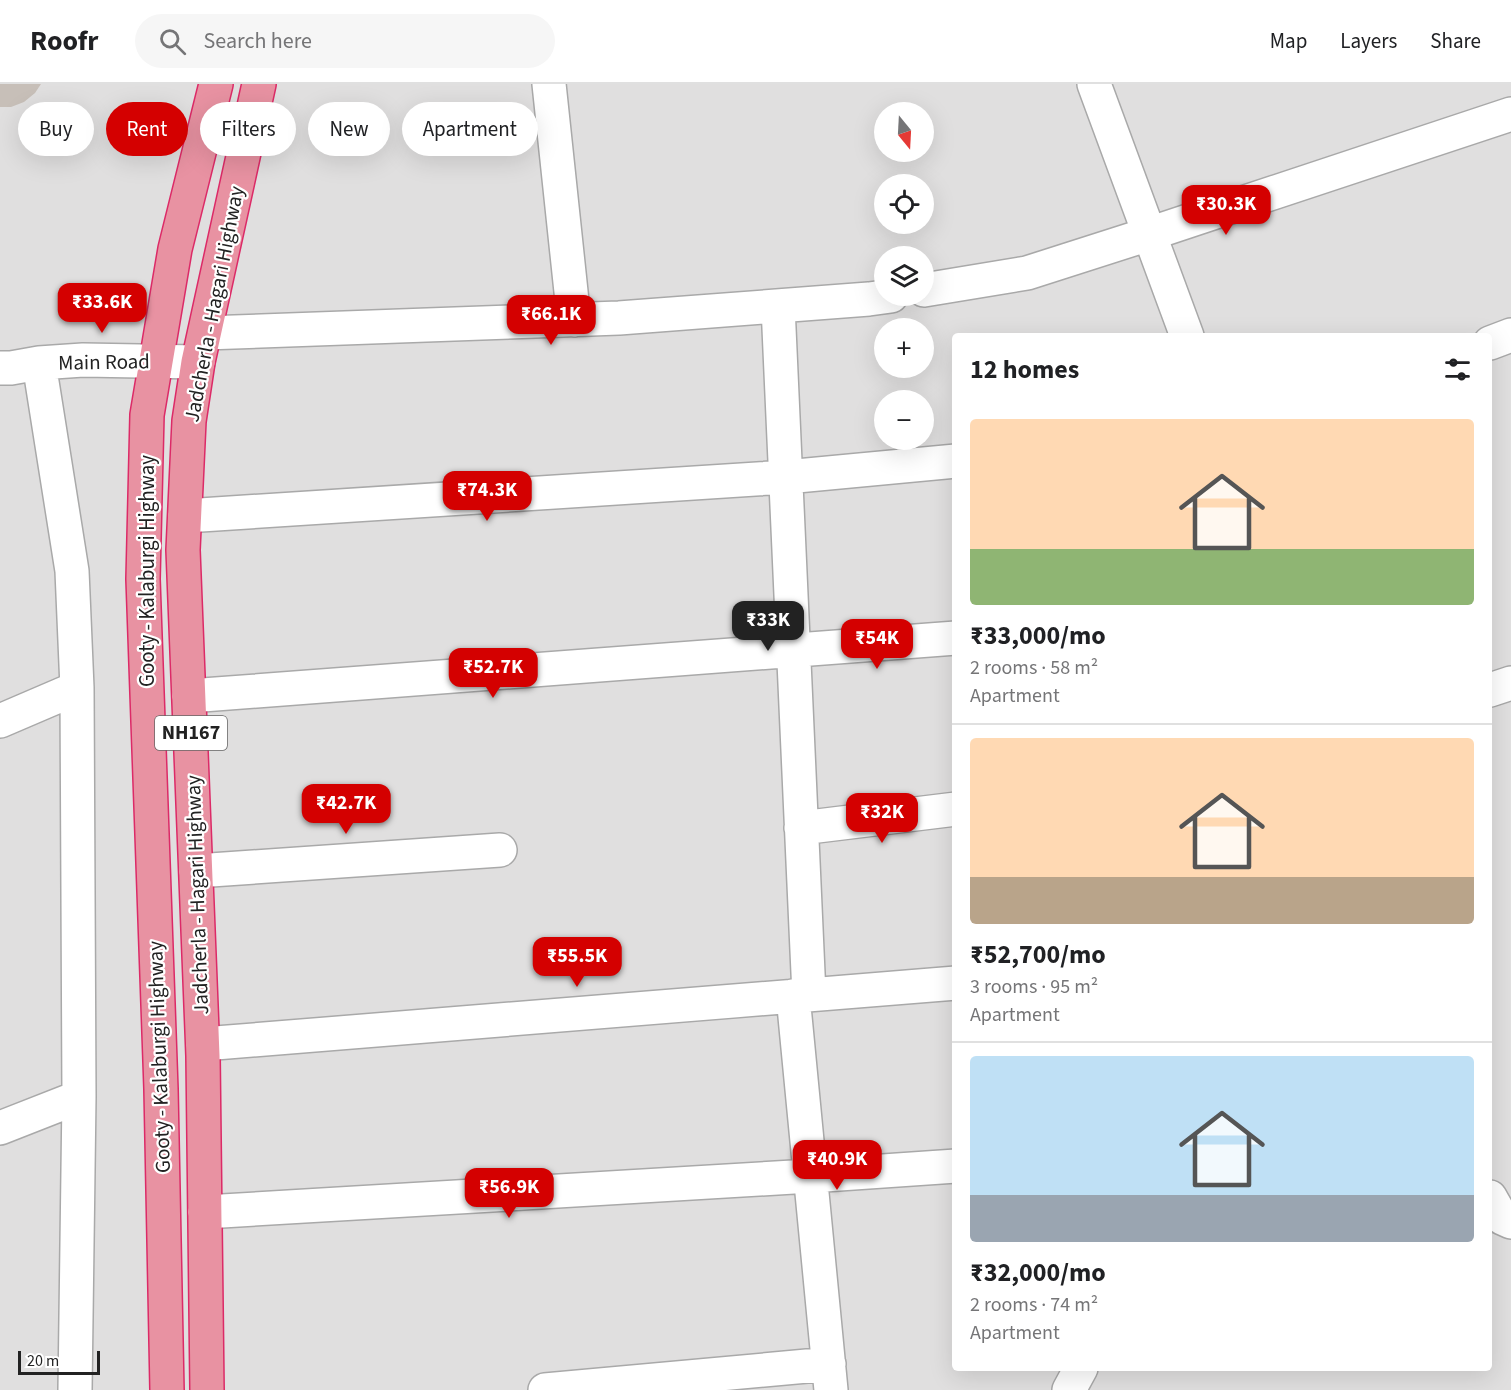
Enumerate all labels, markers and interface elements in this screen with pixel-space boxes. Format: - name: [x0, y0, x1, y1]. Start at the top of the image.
- search box: [135, 14, 555, 68]
- text: Roofr: [30, 21, 99, 61]
- icon: search: [156, 25, 189, 58]
- text: Search here: [204, 25, 312, 57]
- text: Map: [1270, 26, 1307, 56]
- text: Layers: [1340, 26, 1397, 56]
- text: Share: [1430, 26, 1481, 56]
- chip: Buy: [18, 102, 94, 156]
- chip: Rent: [106, 102, 188, 156]
- chip: Filters: [200, 102, 296, 156]
- chip: New: [308, 102, 390, 156]
- chip: Apartment: [402, 102, 538, 156]
- north arrow: [874, 102, 934, 162]
- map controls: [874, 102, 934, 450]
- button: locate: [874, 174, 934, 234]
- street label: Jadcherla - Hagari Highway: [176, 183, 252, 425]
- pin: ₹30.3K: [1177, 185, 1275, 236]
- text: ₹30.3K: [1196, 190, 1256, 218]
- button: layers: [874, 246, 934, 306]
- pin: ₹33.6K: [53, 283, 151, 334]
- text: ₹33.6K: [72, 288, 132, 316]
- pin: ₹66.1K: [502, 295, 600, 346]
- text: ₹66.1K: [521, 300, 581, 328]
- button: +: [874, 318, 934, 378]
- street label: Main Road: [58, 346, 150, 378]
- text: 12 homes: [970, 351, 1079, 388]
- icon: filters: [1441, 353, 1474, 386]
- button: −: [874, 390, 934, 450]
- street label: Gooty - Kalaburgi Highway: [132, 455, 162, 687]
- icon: home: [1168, 458, 1276, 566]
- pin: ₹74.3K: [438, 471, 536, 522]
- text: ₹74.3K: [457, 476, 517, 504]
- pin: ₹33K: [732, 601, 804, 652]
- text: ₹33K: [746, 606, 790, 634]
- text: ₹33,000/mo: [970, 617, 1106, 654]
- pin: ₹54K: [841, 619, 913, 670]
- text: ₹54K: [855, 624, 899, 652]
- pin: ₹52.7K: [444, 648, 542, 699]
- text: ₹52.7K: [463, 653, 523, 681]
- text: 2 rooms · 58 m²: [970, 654, 1098, 682]
- text: Apartment: [970, 682, 1060, 710]
- road number: NH167: [155, 716, 227, 750]
- street label: Jadcherla - Hagari Highway: [178, 774, 216, 1015]
- icon: home: [1168, 777, 1276, 885]
- pin: ₹42.7K: [297, 784, 395, 835]
- text: ₹42.7K: [316, 789, 376, 817]
- pin: ₹32K: [846, 793, 918, 844]
- text: ₹32K: [860, 798, 904, 826]
- text: ₹52,700/mo: [970, 936, 1106, 973]
- pin: ₹55.5K: [528, 937, 626, 988]
- street label: Gooty - Kalaburgi Highway: [140, 940, 178, 1173]
- text: ₹55.5K: [547, 942, 607, 970]
- text: 3 rooms · 95 m²: [970, 973, 1098, 1001]
- text: Apartment: [970, 1001, 1060, 1029]
- icon: home: [1168, 1095, 1276, 1203]
- pin: ₹40.9K: [788, 1140, 886, 1191]
- text: ₹40.9K: [807, 1145, 867, 1173]
- pin: ₹56.9K: [460, 1168, 558, 1219]
- text: ₹56.9K: [479, 1173, 539, 1201]
- text: ₹32,000/mo: [970, 1254, 1106, 1291]
- text: 2 rooms · 74 m²: [970, 1291, 1098, 1319]
- text: Apartment: [970, 1319, 1060, 1347]
- scale bar: [18, 1348, 100, 1376]
- text: 20 m: [27, 1350, 59, 1372]

